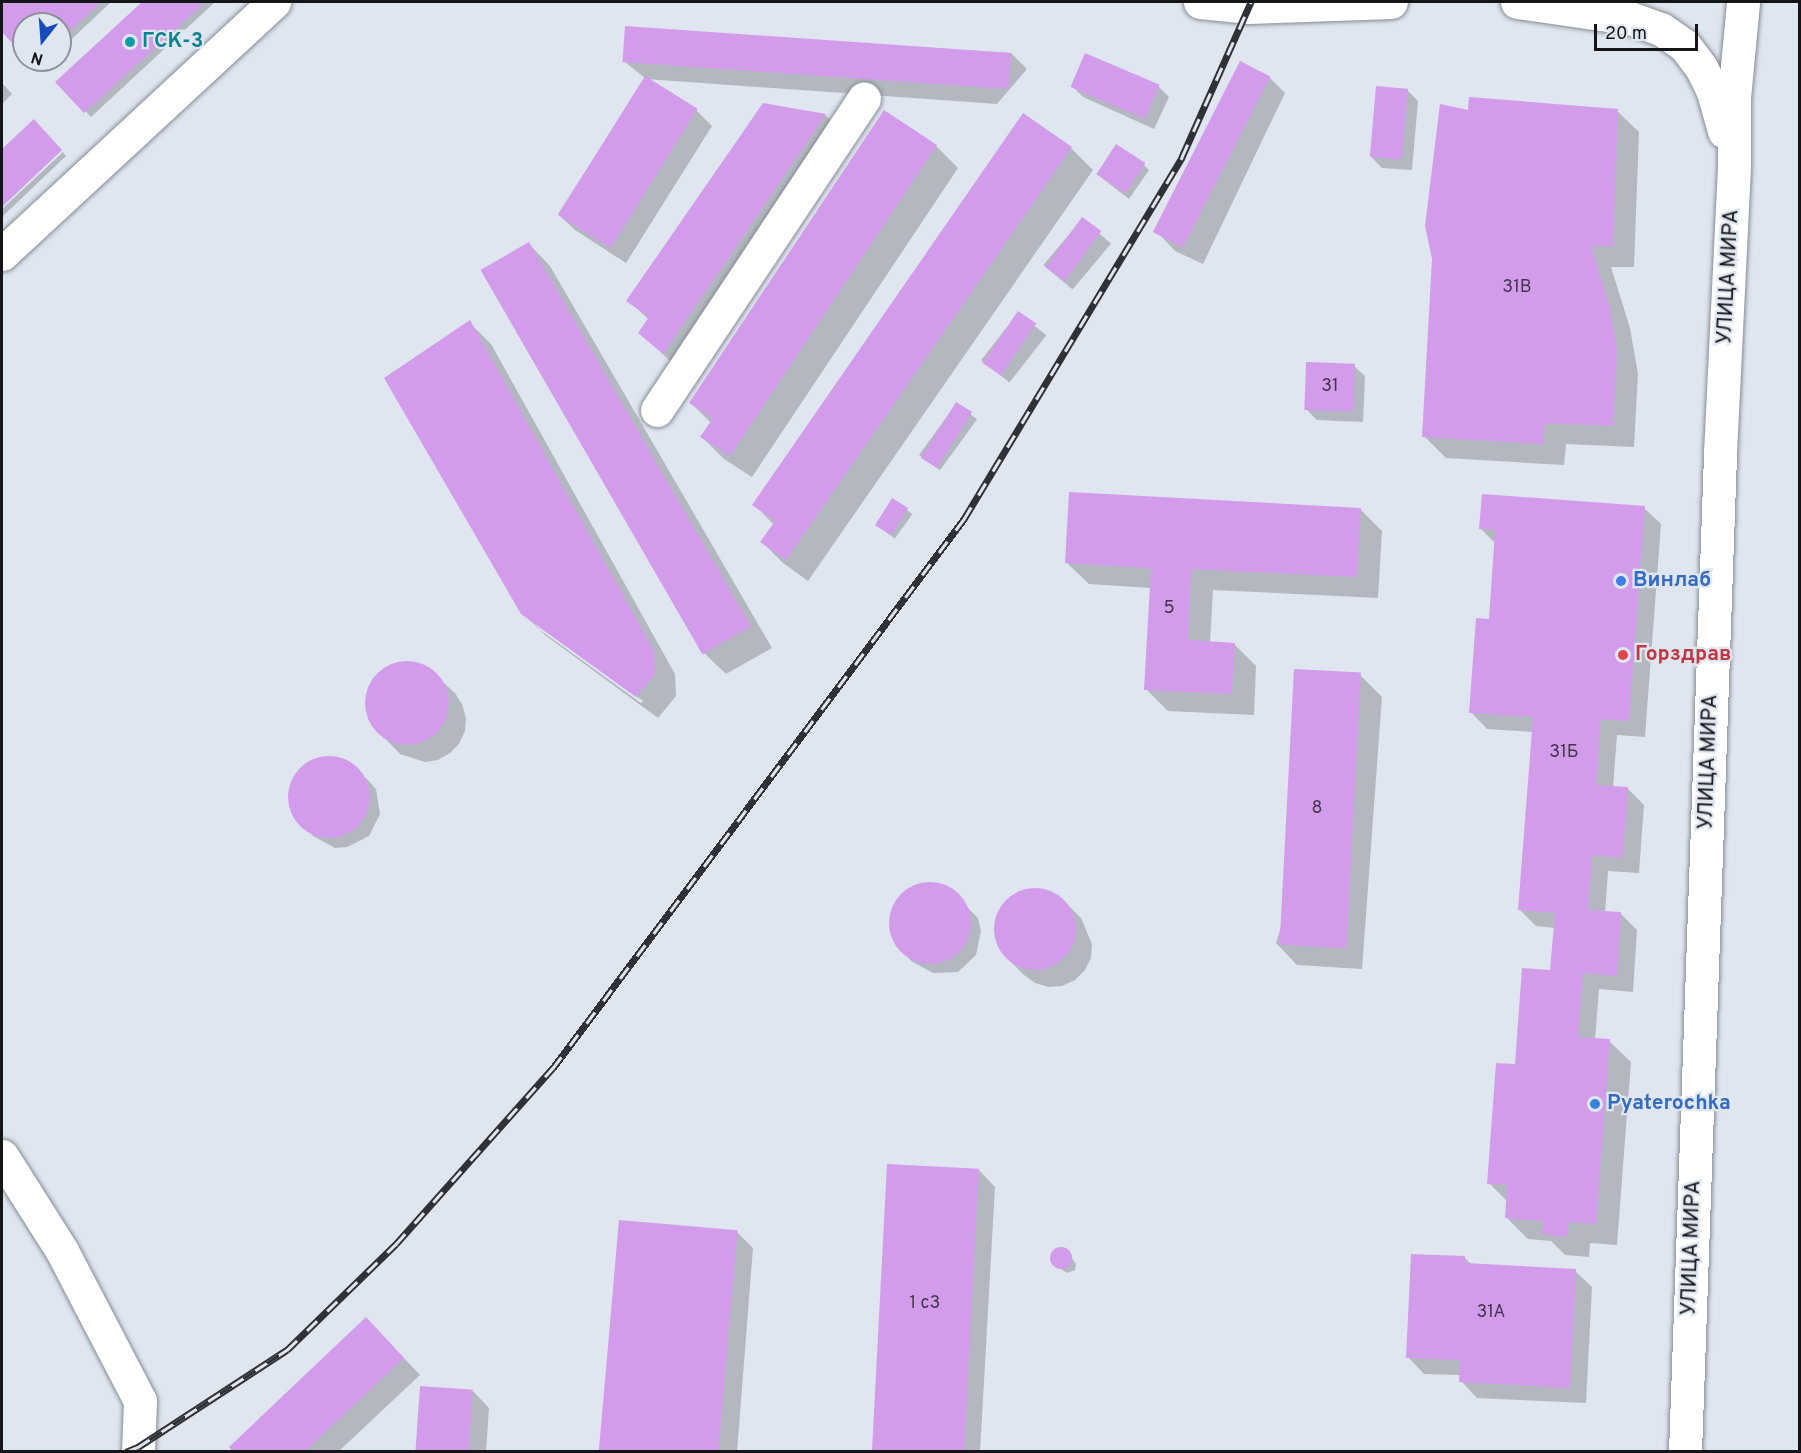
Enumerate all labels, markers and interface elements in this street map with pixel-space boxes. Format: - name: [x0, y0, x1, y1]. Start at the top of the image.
- north arrow: [12, 12, 72, 72]
- scale bar: [1597, 12, 1700, 50]
- text: 20 m: [1605, 23, 1647, 46]
- place label: ГСК-3: [142, 29, 203, 55]
- marker: ГСК-3: [123, 35, 137, 49]
- text: N: [29, 46, 46, 69]
- street label: УЛИЦА МИРА: [1713, 208, 1745, 346]
- house number: 31В: [1502, 277, 1532, 299]
- house number: 31: [1321, 376, 1339, 398]
- place label: Винлаб: [1633, 568, 1711, 594]
- marker: Винлаб: [1614, 574, 1628, 588]
- house number: 5: [1163, 598, 1175, 620]
- place label: Горздрав: [1635, 642, 1731, 668]
- marker: Горздрав: [1616, 648, 1630, 662]
- street label: УЛИЦА МИРА: [1694, 694, 1724, 830]
- house number: 31Б: [1549, 742, 1579, 764]
- house number: 8: [1312, 798, 1322, 820]
- place label: Pyaterochka: [1607, 1091, 1731, 1117]
- marker: Pyaterochka: [1588, 1097, 1602, 1111]
- street label: УЛИЦА МИРА: [1677, 1180, 1707, 1316]
- house number: 1 с3: [910, 1293, 940, 1315]
- house number: 31А: [1476, 1302, 1506, 1324]

